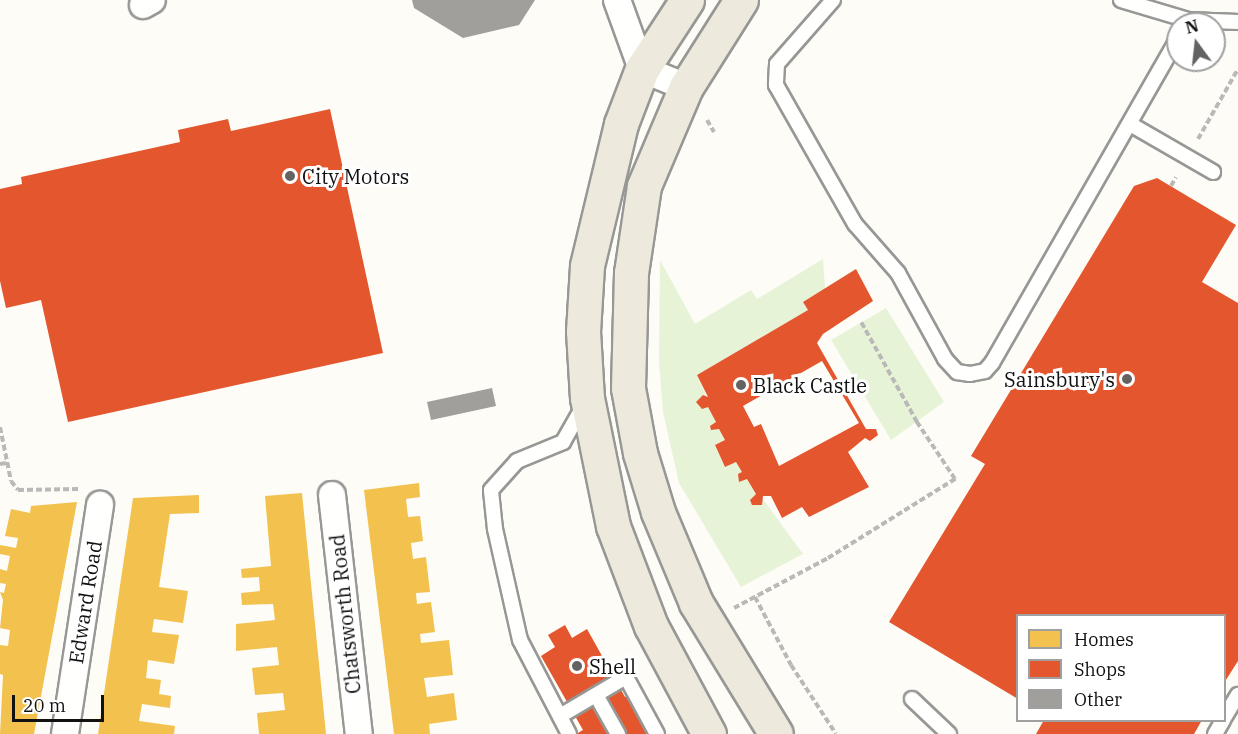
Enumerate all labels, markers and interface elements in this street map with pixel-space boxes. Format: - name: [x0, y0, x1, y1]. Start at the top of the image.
- north arrow: [1166, 12, 1226, 72]
- text: N: [1183, 15, 1201, 38]
- place label: City Motors: [302, 164, 409, 188]
- marker: City Motors: [283, 169, 297, 183]
- place label: Sainsbury's: [1004, 367, 1115, 391]
- marker: Sainsbury's: [1120, 372, 1134, 386]
- place label: Black Castle: [753, 373, 867, 397]
- marker: Black Castle: [734, 378, 748, 392]
- street label: Chatsworth Road: [325, 533, 365, 695]
- street label: Edward Road: [63, 539, 107, 665]
- legend: [1016, 614, 1226, 722]
- text: Homes: [1074, 628, 1134, 651]
- place label: Shell: [589, 654, 636, 678]
- text: Shops: [1074, 658, 1126, 681]
- marker: Shell: [570, 659, 584, 673]
- scale bar: [15, 683, 106, 721]
- text: Other: [1074, 688, 1122, 711]
- text: 20 m: [23, 694, 66, 717]

